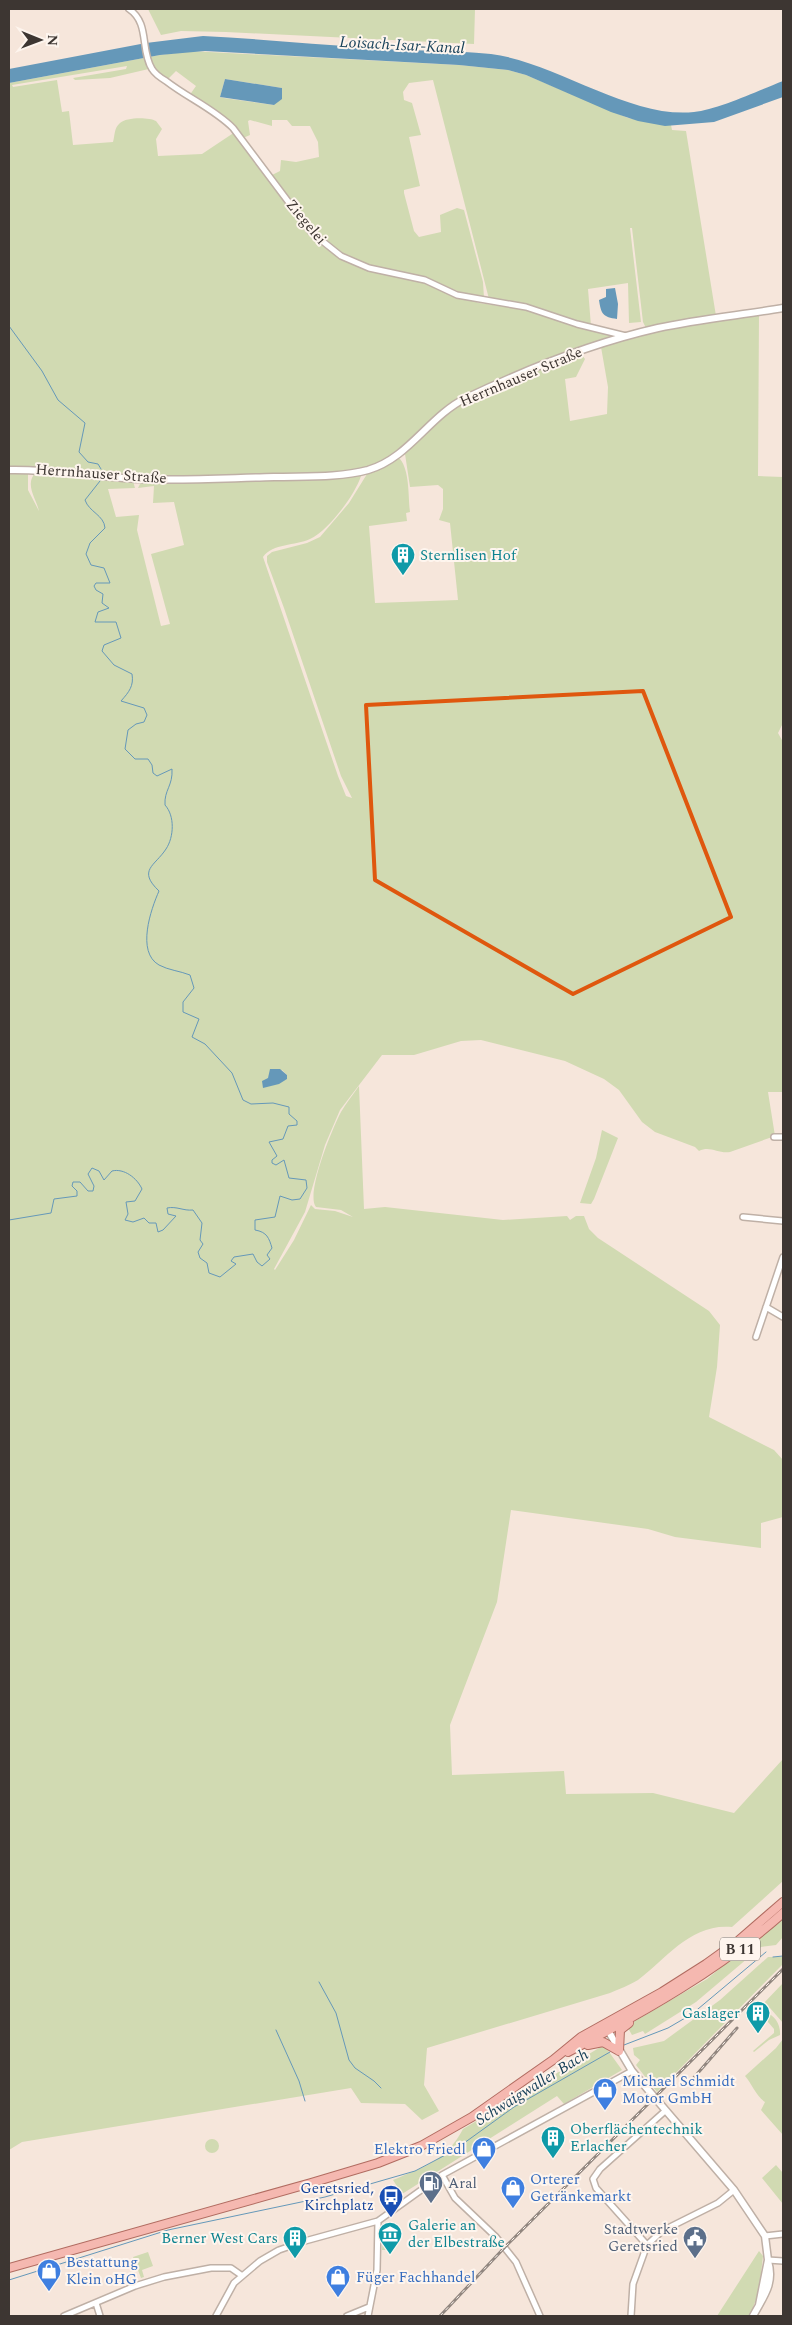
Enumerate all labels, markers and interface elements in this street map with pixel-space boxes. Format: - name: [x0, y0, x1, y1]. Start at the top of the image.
- north arrow: [15, 15, 65, 65]
- water label: Loisach-Isar-Kanal: [339, 30, 465, 60]
- text: N: [42, 34, 63, 46]
- street label: Ziegelei: [280, 194, 332, 250]
- street label: Herrnhauser Straße: [456, 341, 586, 413]
- street label: Herrnhauser Straße: [35, 458, 167, 490]
- building icon: Sternlisen Hof: [390, 542, 416, 576]
- place label: Sternlisen Hof: [420, 544, 518, 567]
- road number: B 11: [720, 1938, 760, 1960]
- building icon: Gaslager: [745, 2000, 771, 2034]
- place label: Gaslager: [682, 2002, 740, 2025]
- water label: Schwaigwaller Bach: [471, 2043, 593, 2131]
- place label: Michael Schmidt Motor GmbH: [622, 2070, 735, 2110]
- shop icon: Michael Schmidt Motor GmbH: [592, 2077, 618, 2111]
- place label: Oberflächentechnik Erlacher: [570, 2118, 703, 2158]
- building icon: Oberflächentechnik Erlacher: [540, 2125, 566, 2159]
- shop icon: Elektro Friedl: [471, 2136, 497, 2170]
- place label: Elektro Friedl: [374, 2138, 466, 2161]
- place label: Orterer Getränkemarkt: [530, 2168, 631, 2208]
- fuel station icon: Aral: [418, 2170, 444, 2204]
- place label: Aral: [448, 2172, 477, 2195]
- shop icon: Orterer Getränkemarkt: [500, 2175, 526, 2209]
- place label: Geretsried, Kirchplatz: [300, 2177, 374, 2217]
- bus stop icon: Geretsried, Kirchplatz: [378, 2184, 404, 2218]
- place label: Galerie an der Elbestraße: [408, 2214, 505, 2254]
- place label: Stadtwerke Geretsried: [604, 2218, 678, 2258]
- museum icon: Galerie an der Elbestraße: [377, 2221, 403, 2255]
- building icon: Berner West Cars: [282, 2225, 308, 2259]
- public building icon: Stadtwerke Geretsried: [682, 2225, 708, 2259]
- place label: Berner West Cars: [161, 2227, 278, 2250]
- place label: Bestattung Klein oHG: [66, 2251, 138, 2291]
- shop icon: Bestattung Klein oHG: [36, 2258, 62, 2292]
- shop icon: Füger Fachhandel: [325, 2264, 351, 2298]
- place label: Füger Fachhandel: [356, 2266, 475, 2289]

